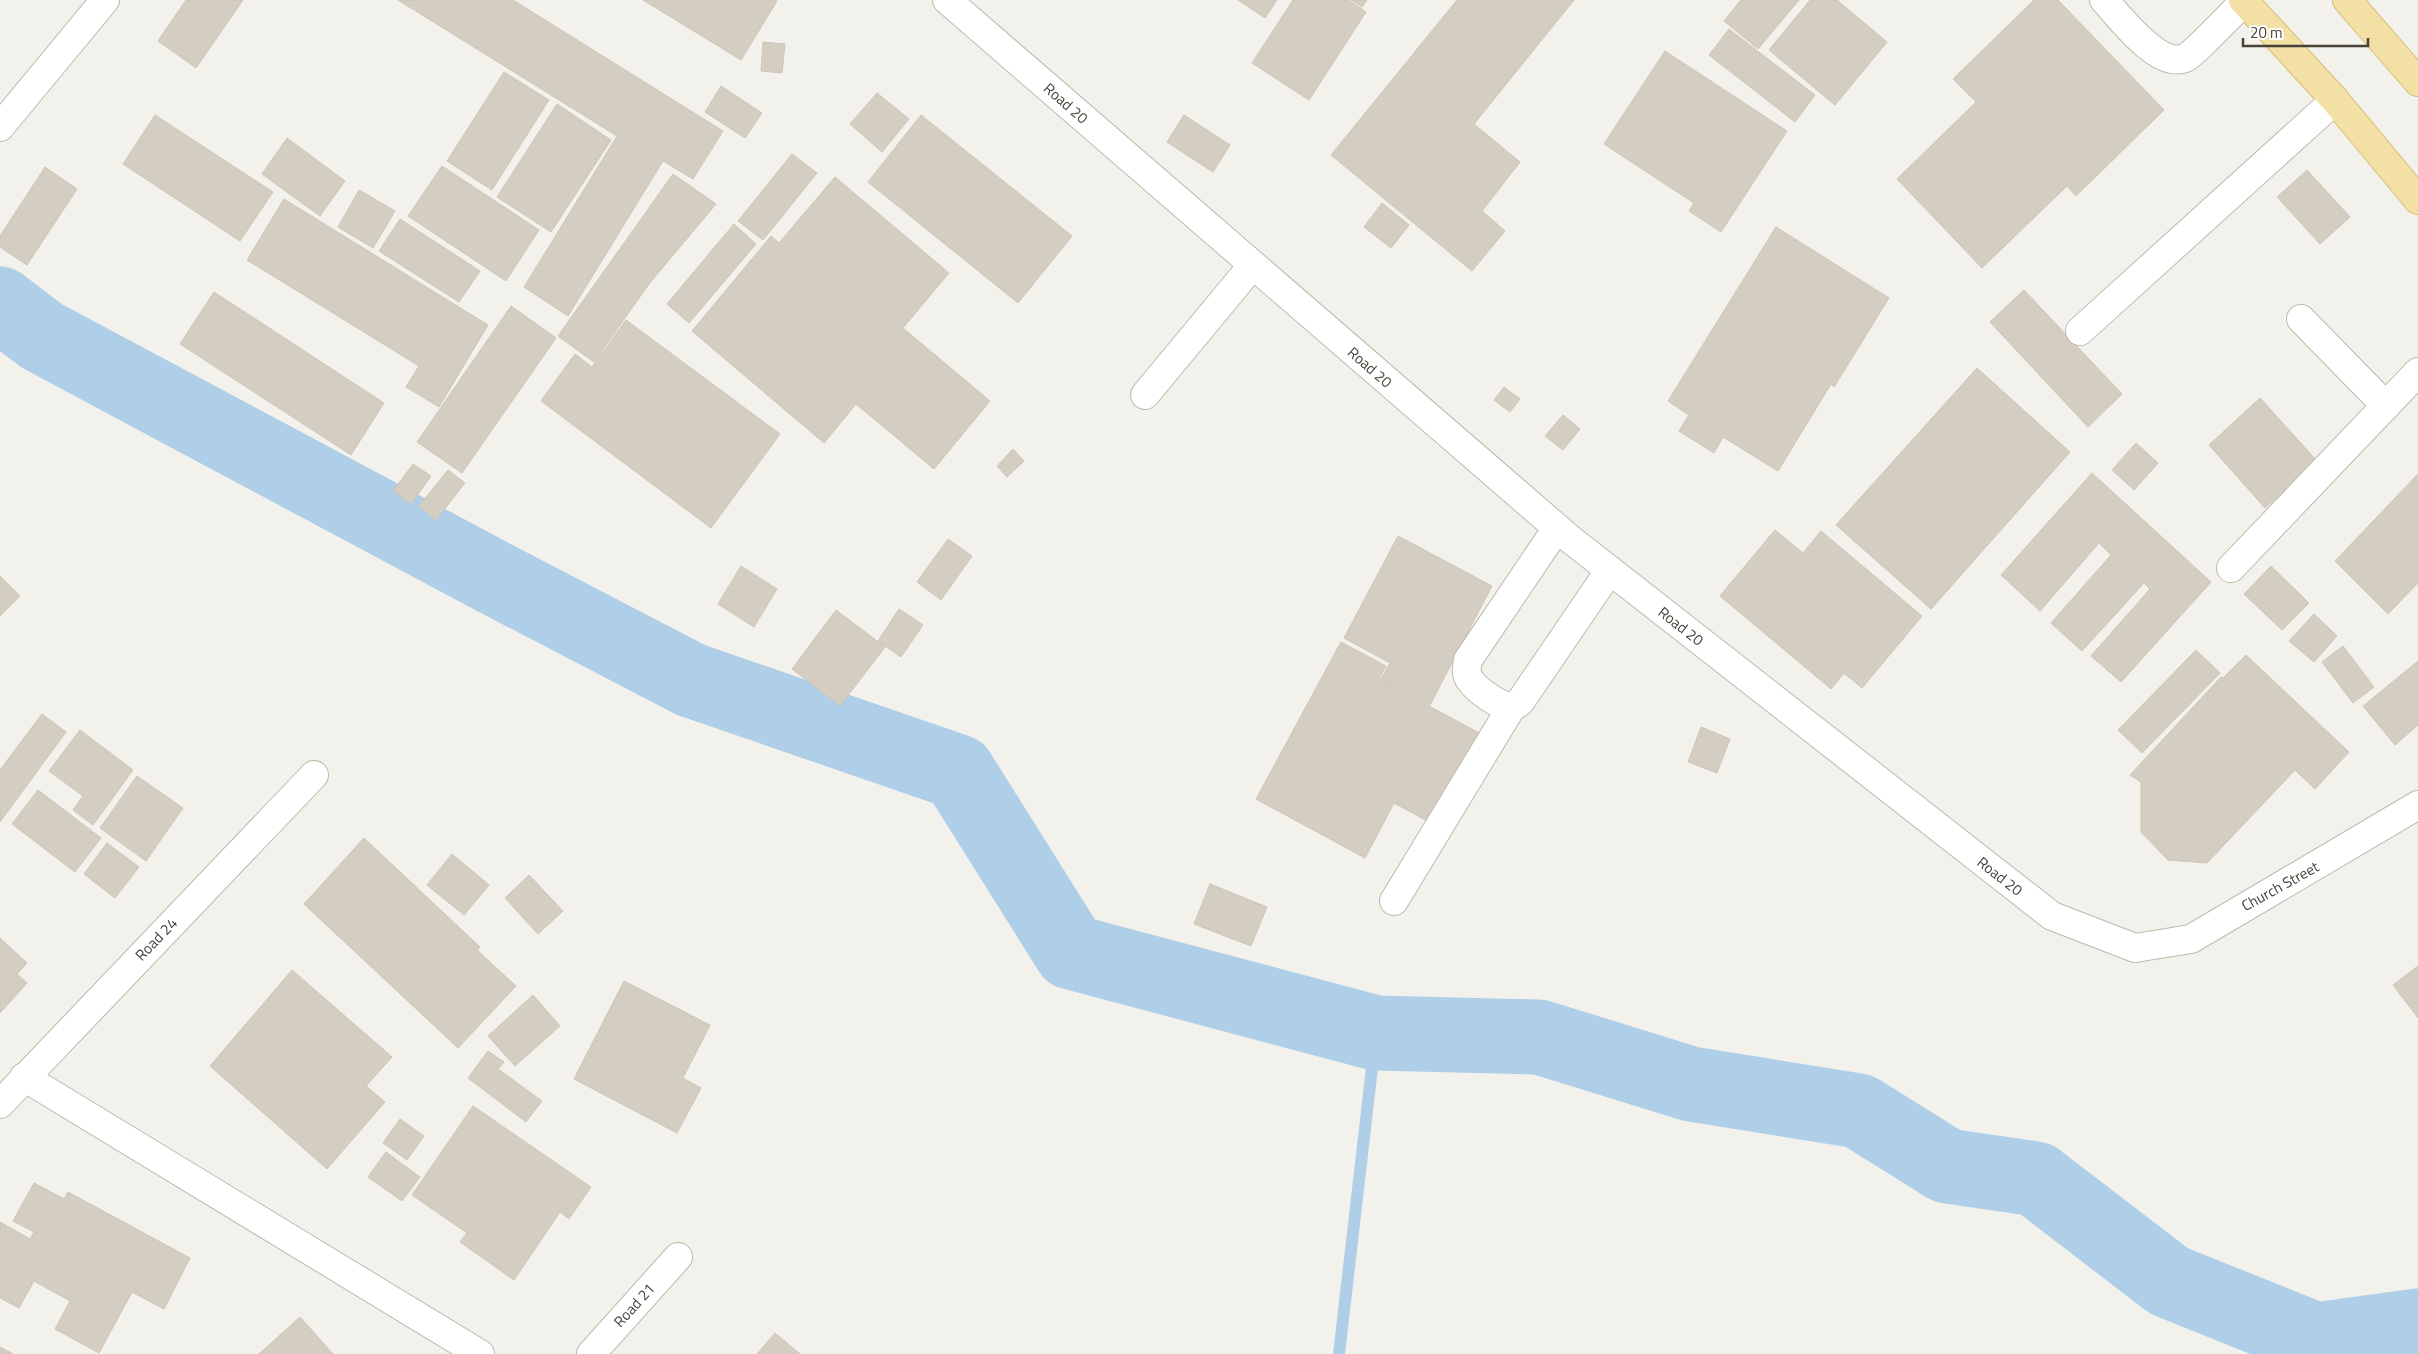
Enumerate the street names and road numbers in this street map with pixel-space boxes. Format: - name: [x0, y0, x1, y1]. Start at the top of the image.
- street label: Road 20: [1039, 77, 1093, 129]
- street label: Road 20: [1343, 341, 1397, 393]
- street label: Road 20: [1653, 601, 1709, 651]
- street label: Road 20: [1972, 851, 2028, 901]
- street label: Church Street: [2237, 855, 2324, 917]
- street label: Road 24: [129, 912, 183, 966]
- street label: Road 21: [608, 1278, 660, 1332]

